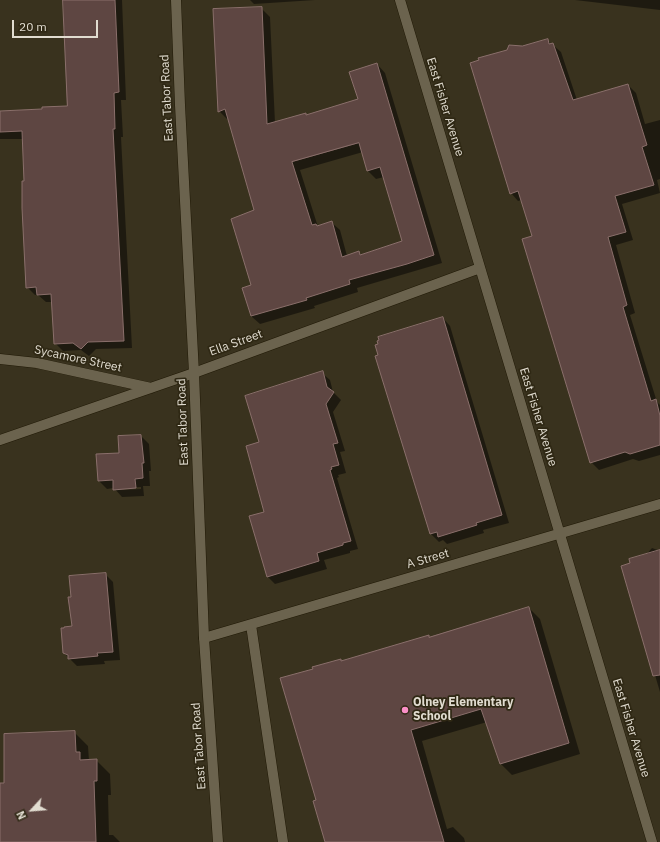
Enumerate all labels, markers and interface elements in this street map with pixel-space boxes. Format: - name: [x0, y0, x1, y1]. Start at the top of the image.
- scale bar: [14, 12, 100, 38]
- text: 20 m: [19, 19, 47, 34]
- street label: East Tabor Road: [158, 54, 176, 142]
- street label: East Fisher Avenue: [423, 56, 467, 158]
- street label: Ella Street: [207, 327, 265, 359]
- street label: Sycamore Street: [33, 343, 123, 375]
- street label: East Fisher Avenue: [516, 366, 560, 468]
- street label: East Tabor Road: [174, 378, 192, 466]
- street label: A Street: [405, 546, 451, 572]
- street label: East Fisher Avenue: [609, 677, 653, 779]
- place label: Olney Elementary School: [413, 696, 513, 724]
- street label: East Tabor Road: [189, 702, 209, 790]
- marker: Olney Elementary School: [400, 705, 410, 715]
- north arrow: [12, 790, 52, 830]
- text: N: [13, 809, 29, 822]

